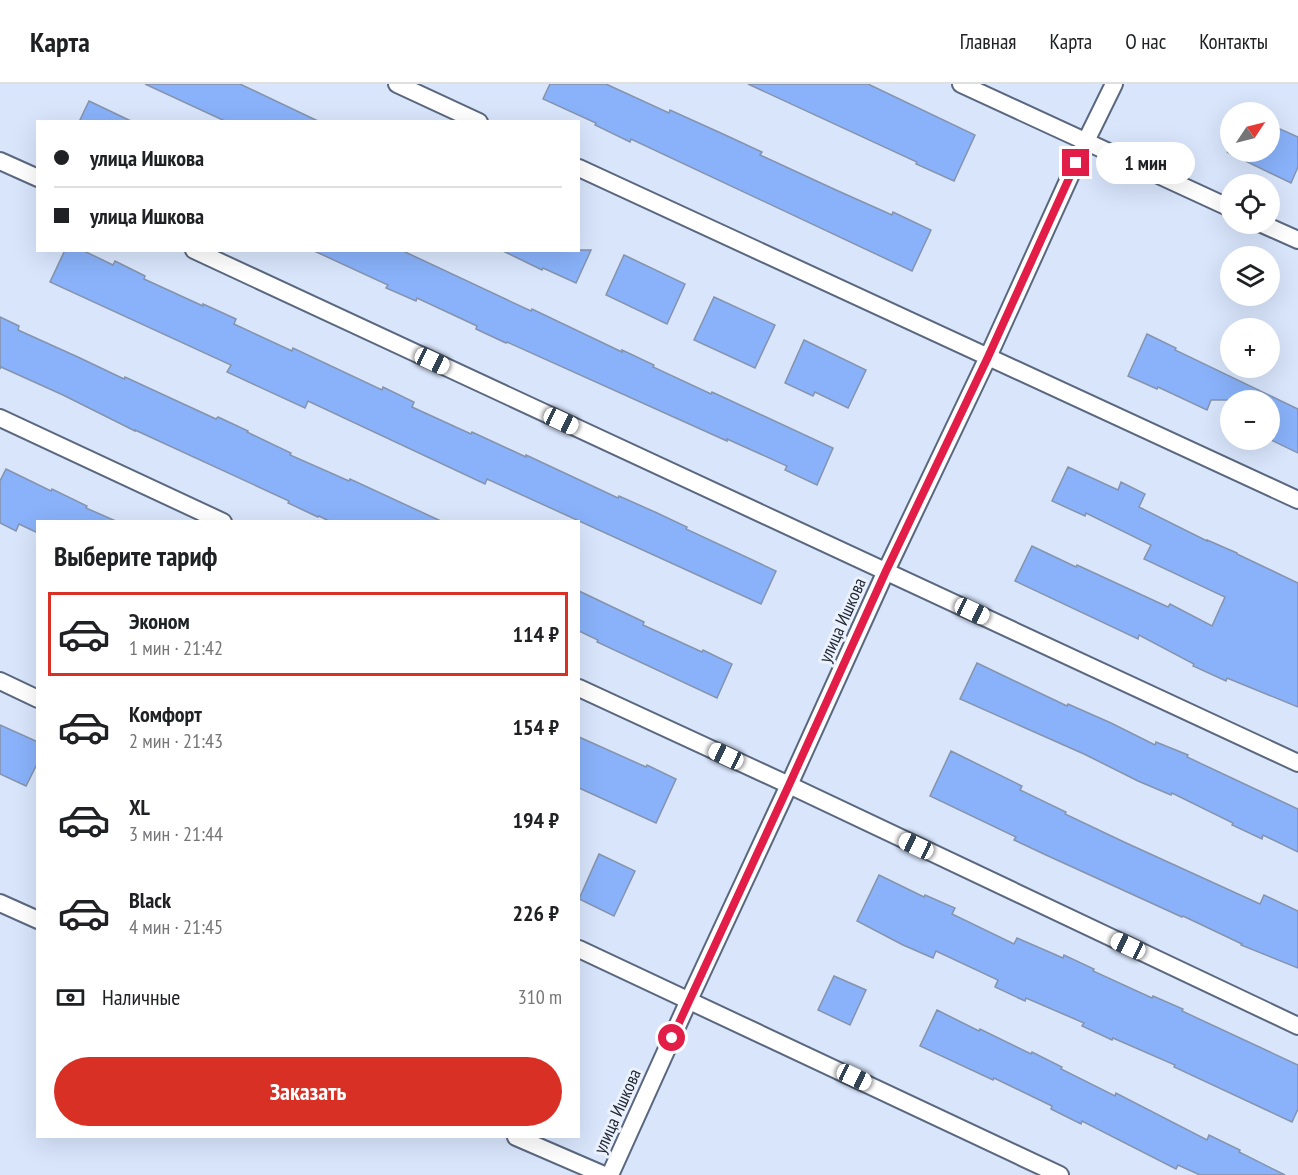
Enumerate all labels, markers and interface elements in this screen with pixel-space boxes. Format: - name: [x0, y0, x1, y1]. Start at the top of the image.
- text: Карта: [30, 23, 90, 60]
- text: Главная: [960, 28, 1016, 55]
- text: Карта: [1049, 28, 1092, 55]
- text: О нас: [1125, 28, 1166, 55]
- text: Контакты: [1199, 28, 1268, 55]
- north arrow: [1220, 102, 1280, 162]
- map controls: [1220, 102, 1280, 450]
- callout: 1 мин: [1097, 142, 1196, 184]
- text: улица Ишкова: [90, 144, 204, 172]
- route end: [1062, 149, 1089, 176]
- text: 1 мин: [1124, 150, 1167, 176]
- button: locate: [1220, 174, 1280, 234]
- text: улица Ишкова: [90, 202, 204, 230]
- button: layers: [1220, 246, 1280, 306]
- button: +: [1220, 318, 1280, 378]
- car: [412, 345, 452, 377]
- button: −: [1220, 390, 1280, 450]
- car: [541, 405, 581, 437]
- text: Выберите тариф: [54, 539, 217, 573]
- street label: улица Ишкова: [813, 574, 871, 666]
- car: [952, 595, 992, 627]
- icon: car: [57, 607, 111, 661]
- text: Эконом: [129, 607, 190, 635]
- text: 114 ₽: [512, 620, 559, 648]
- text: 1 мин · 21:42: [129, 635, 223, 661]
- icon: car: [57, 700, 111, 754]
- text: Комфорт: [129, 700, 202, 728]
- text: 154 ₽: [512, 713, 559, 741]
- text: 2 мин · 21:43: [129, 728, 223, 754]
- car: [706, 740, 746, 772]
- icon: car: [57, 793, 111, 847]
- text: XL: [129, 793, 150, 821]
- text: 194 ₽: [512, 806, 559, 834]
- text: 3 мин · 21:44: [129, 821, 223, 847]
- car: [896, 830, 936, 862]
- icon: car: [57, 886, 111, 940]
- text: Black: [129, 886, 171, 914]
- text: 226 ₽: [512, 899, 559, 927]
- text: 4 мин · 21:45: [129, 914, 223, 940]
- car: [1108, 930, 1148, 962]
- icon: cash: [54, 981, 87, 1014]
- text: Наличные: [102, 983, 180, 1011]
- text: 310 m: [518, 984, 562, 1010]
- route start: [658, 1024, 685, 1051]
- button: Заказать: [54, 1057, 562, 1126]
- car: [834, 1061, 874, 1093]
- street label: улица Ишкова: [588, 1065, 646, 1157]

